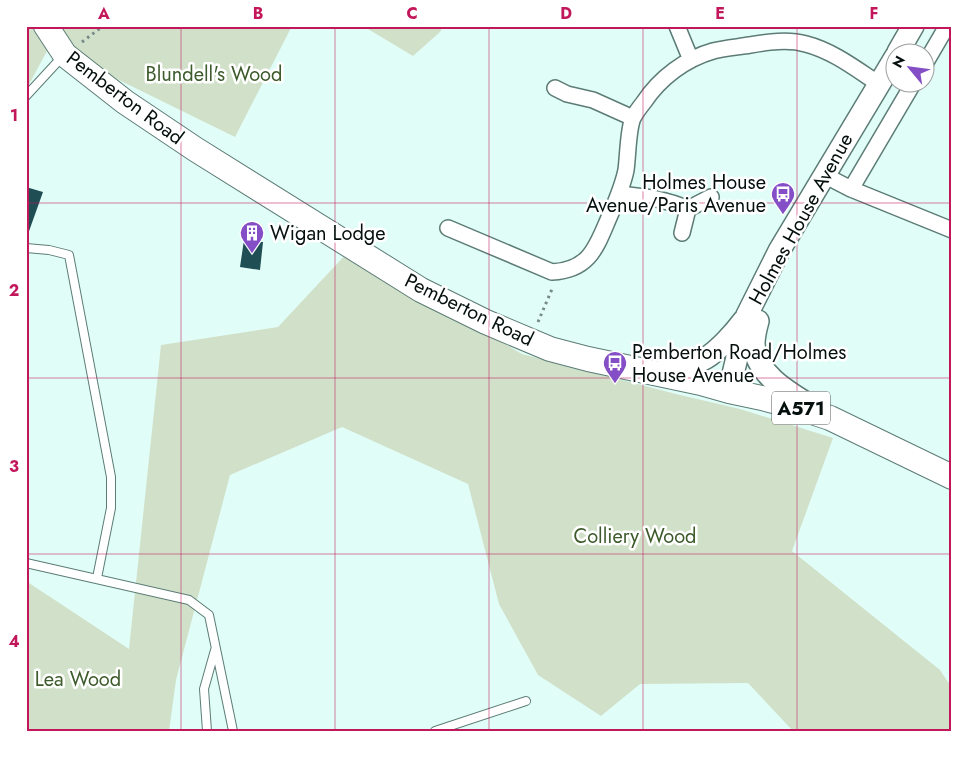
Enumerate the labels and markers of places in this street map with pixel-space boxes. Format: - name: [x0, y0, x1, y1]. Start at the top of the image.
- place label: Holmes House Avenue/Paris Avenue: [586, 168, 766, 220]
- bus stop icon: Holmes House Avenue/Paris Avenue: [770, 181, 796, 215]
- place label: Wigan Lodge: [270, 219, 386, 248]
- building icon: Wigan Lodge: [239, 220, 265, 254]
- place label: Pemberton Road/Holmes House Avenue: [632, 338, 846, 390]
- bus stop icon: Pemberton Road/Holmes House Avenue: [602, 350, 628, 384]

